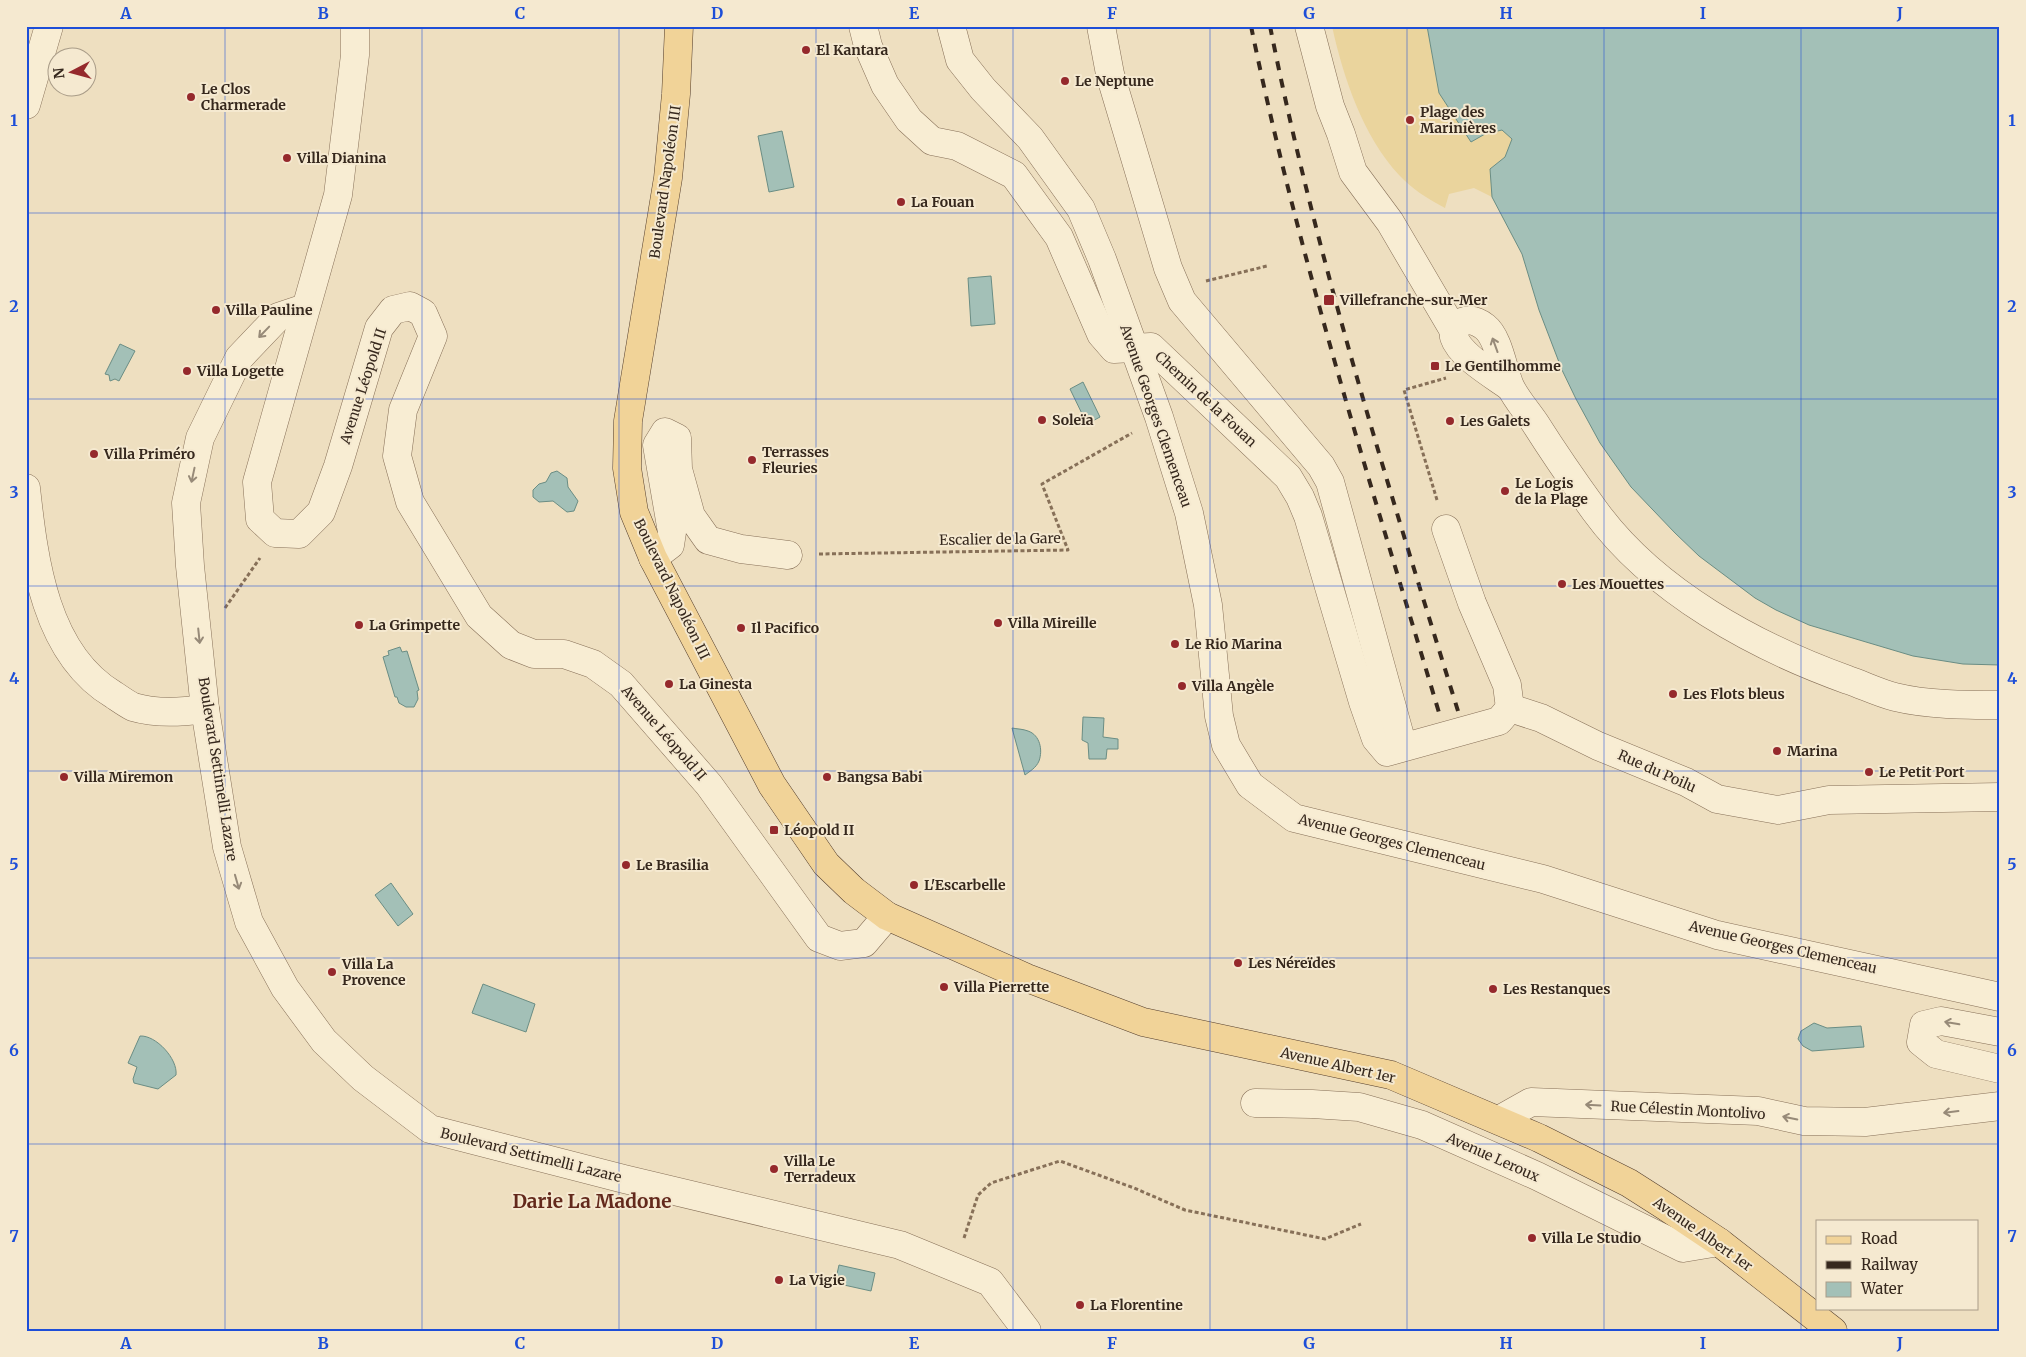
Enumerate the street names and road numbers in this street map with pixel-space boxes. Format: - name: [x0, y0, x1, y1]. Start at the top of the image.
- street label: Boulevard Napoléon III: [645, 104, 685, 260]
- street label: Avenue Georges Clemenceau: [1116, 321, 1196, 510]
- street label: Avenue Léopold II: [336, 326, 390, 447]
- street label: Chemin de la Fouan: [1151, 347, 1261, 451]
- street label: Boulevard Napoléon III: [630, 516, 714, 662]
- street label: Escalier de la Gare: [939, 529, 1061, 549]
- street label: Boulevard Settimelli Lazare: [195, 676, 241, 862]
- street label: Avenue Léopold II: [617, 681, 710, 784]
- street label: Rue du Poilu: [1615, 746, 1699, 796]
- street label: Avenue Georges Clemenceau: [1296, 810, 1488, 874]
- street label: Avenue Georges Clemenceau: [1686, 916, 1879, 977]
- street label: Avenue Albert 1er: [1278, 1043, 1397, 1087]
- street label: Rue Célestin Montolivo: [1610, 1097, 1766, 1123]
- street label: Boulevard Settimelli Lazare: [439, 1124, 623, 1186]
- street label: Avenue Leroux: [1443, 1128, 1543, 1186]
- street label: Avenue Albert 1er: [1649, 1192, 1756, 1275]

